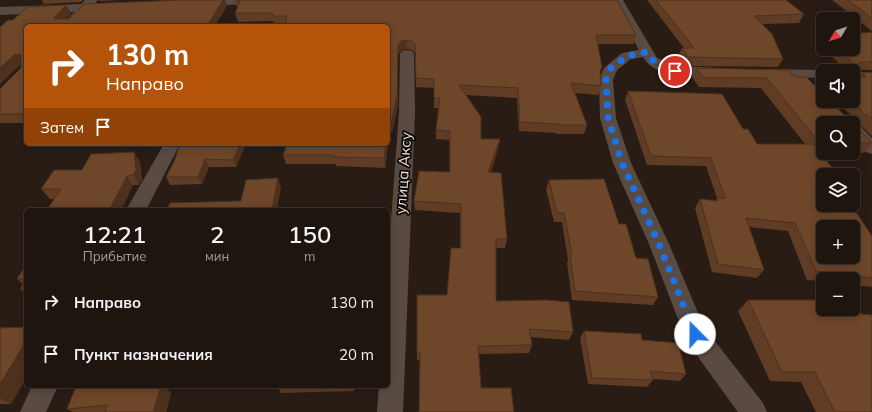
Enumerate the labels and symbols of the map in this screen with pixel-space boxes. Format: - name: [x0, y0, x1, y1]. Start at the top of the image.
- north arrow: [816, 12, 860, 56]
- pin: [658, 54, 692, 88]
- street label: улица Аксу: [391, 131, 415, 215]
- position arrow: [674, 313, 716, 355]

